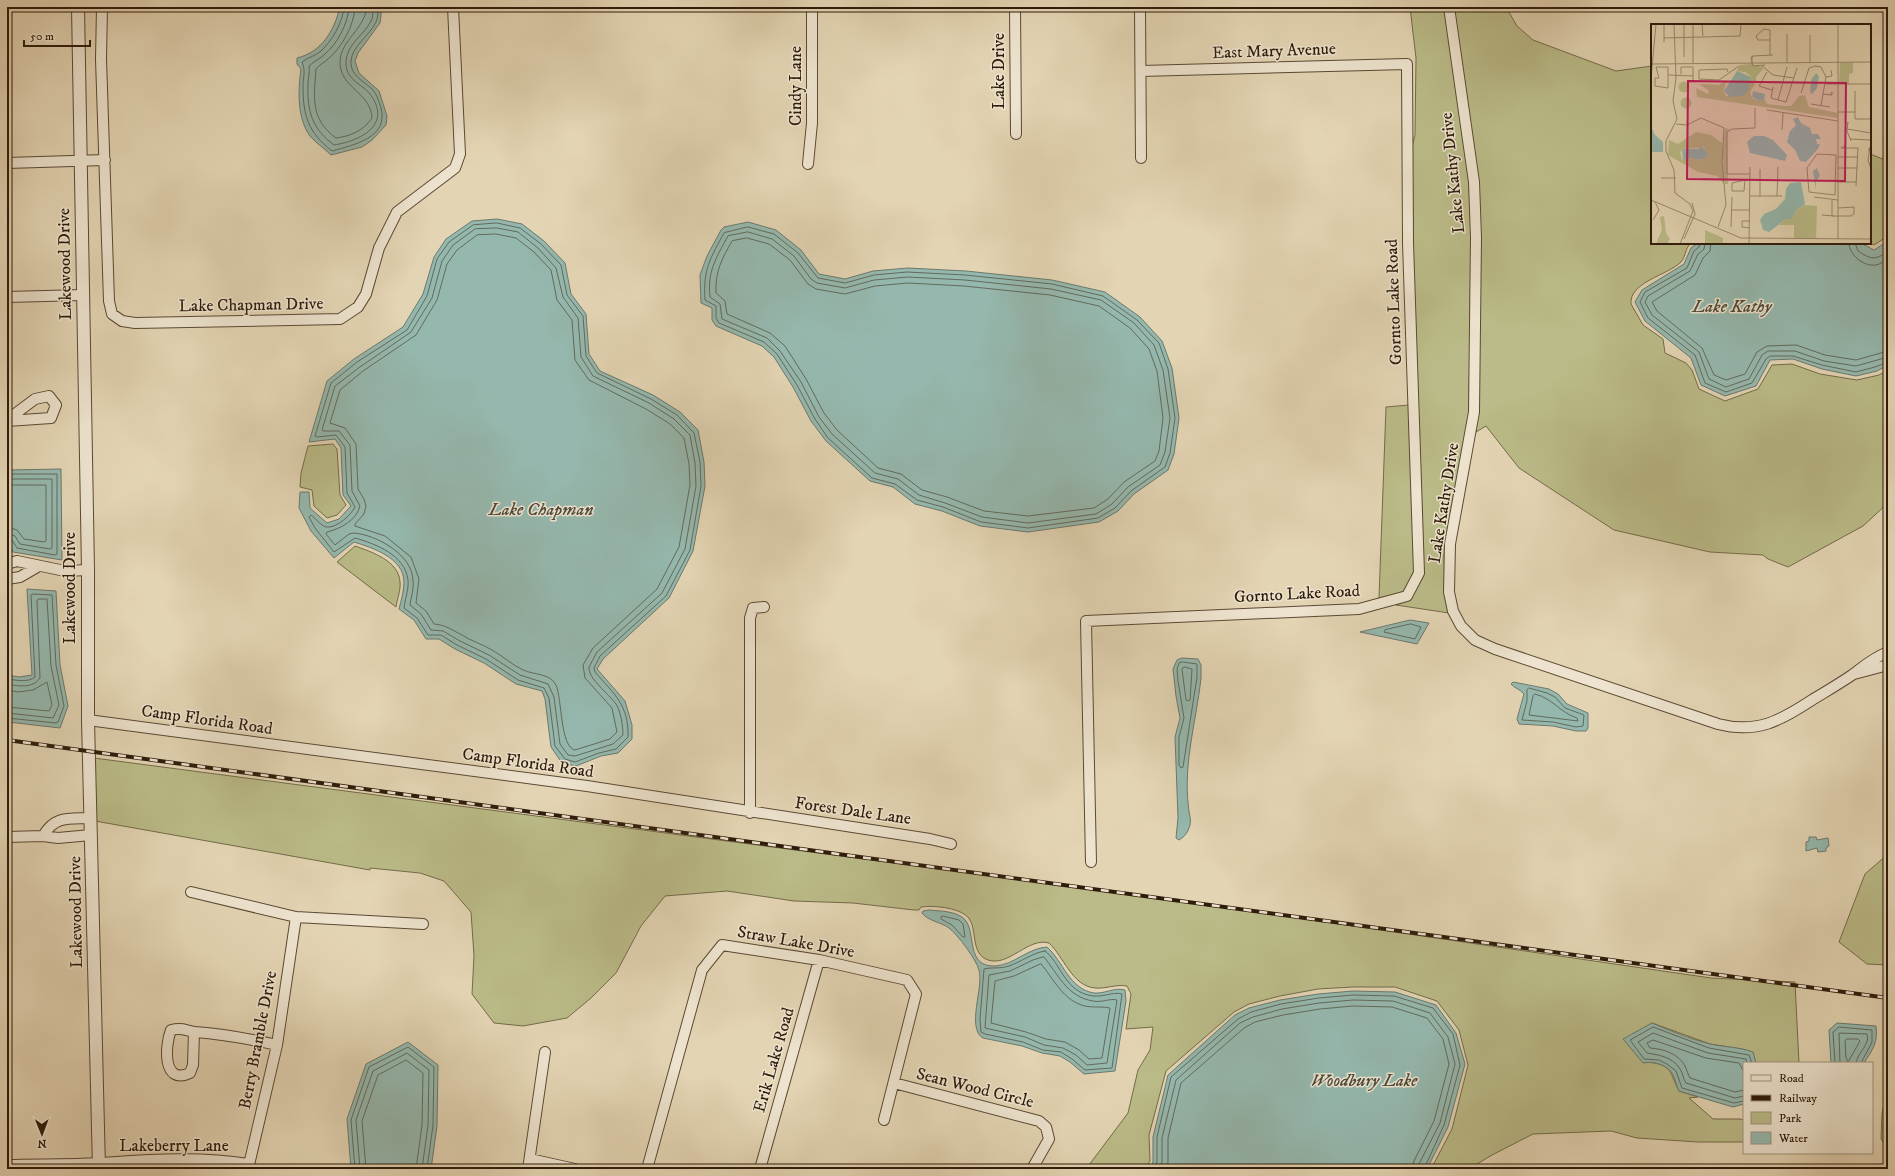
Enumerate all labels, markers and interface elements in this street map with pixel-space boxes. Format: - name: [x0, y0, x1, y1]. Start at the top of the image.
- scale bar: [24, 22, 90, 48]
- inset map: [1651, 24, 1871, 244]
- text: 50 m: [30, 29, 54, 44]
- street label: Lake Drive: [988, 33, 1010, 109]
- street label: East Mary Avenue: [1212, 38, 1336, 64]
- street label: Cindy Lane: [785, 46, 807, 126]
- street label: Lake Kathy Drive: [1436, 111, 1470, 235]
- street label: Lakewood Drive: [53, 208, 77, 320]
- street label: Gornto Lake Road: [1381, 238, 1407, 365]
- street label: Lake Chapman Drive: [178, 293, 324, 317]
- water label: Lake Kathy: [1691, 296, 1773, 318]
- street label: Lake Kathy Drive: [1424, 441, 1464, 565]
- water label: Lake Chapman: [488, 499, 593, 521]
- street label: Lakewood Drive: [59, 532, 81, 644]
- street label: Gornto Lake Road: [1233, 580, 1361, 608]
- street label: Camp Florida Road: [140, 700, 275, 740]
- street label: Camp Florida Road: [461, 743, 596, 783]
- street label: Forest Dale Lane: [793, 792, 913, 830]
- street label: Lakewood Drive: [64, 856, 88, 968]
- street label: Straw Lake Drive: [736, 921, 856, 963]
- street label: Berry Bramble Drive: [234, 969, 282, 1111]
- street label: Erik Lake Road: [748, 1004, 800, 1115]
- legend: [1743, 1062, 1873, 1154]
- street label: Sean Wood Circle: [914, 1063, 1036, 1113]
- water label: Woodbury Lake: [1311, 1070, 1418, 1092]
- text: Road: [1779, 1071, 1804, 1086]
- text: Railway: [1779, 1091, 1817, 1106]
- text: Park: [1779, 1111, 1801, 1126]
- north arrow: [22, 1114, 62, 1154]
- text: Water: [1778, 1131, 1808, 1146]
- street label: Lakeberry Lane: [119, 1135, 229, 1157]
- text: N: [38, 1136, 47, 1150]

